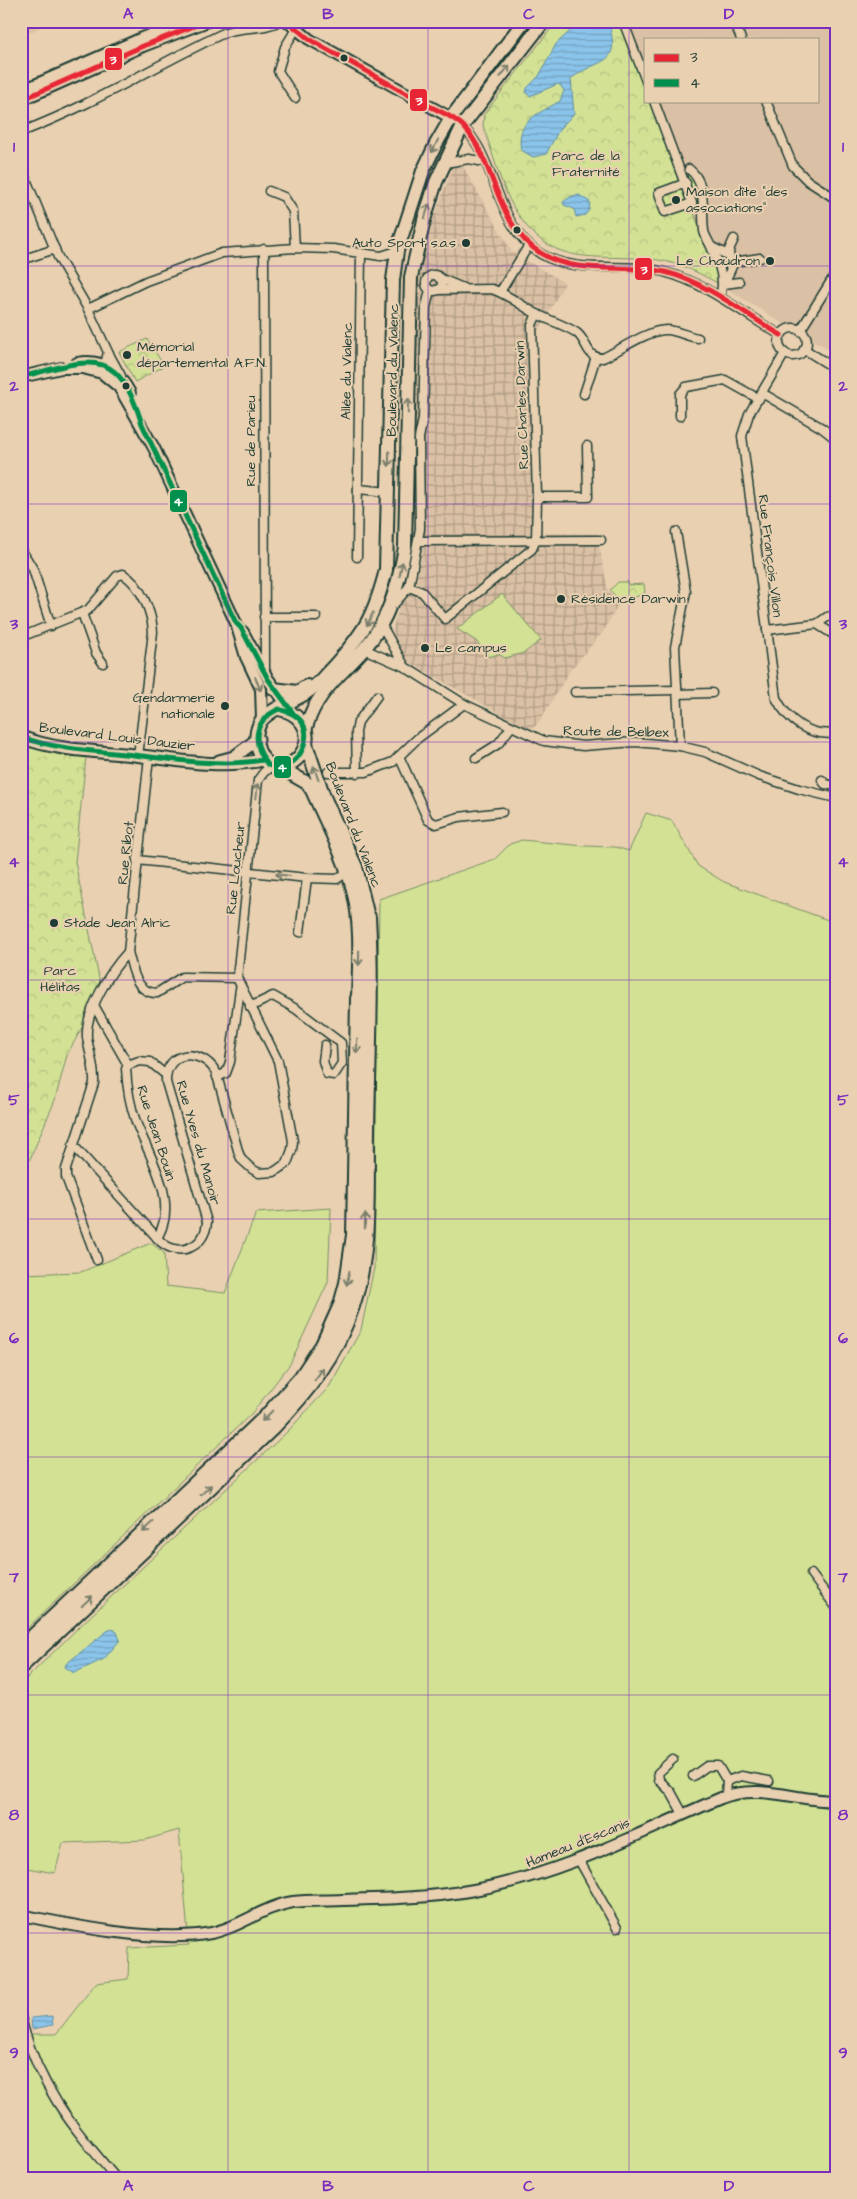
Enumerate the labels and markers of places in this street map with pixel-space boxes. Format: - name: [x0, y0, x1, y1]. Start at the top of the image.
- unlabelled marker: [339, 53, 349, 63]
- place label: Maison dîte "des associations": [686, 182, 788, 218]
- marker: Maison dîte "des associations": [670, 194, 682, 206]
- unlabelled marker: [512, 225, 522, 235]
- place label: Auto Sport s.a.s: [352, 233, 456, 253]
- marker: Auto Sport s.a.s: [460, 237, 472, 249]
- place label: Le Chaudron: [676, 251, 760, 271]
- marker: Le Chaudron: [764, 255, 776, 267]
- place label: Mémorial départemental A.F.N.: [137, 337, 267, 373]
- marker: Mémorial départemental A.F.N.: [121, 349, 133, 361]
- unlabelled marker: [121, 381, 131, 391]
- place label: Résidence Darwin: [571, 589, 686, 609]
- marker: Résidence Darwin: [555, 593, 567, 605]
- place label: Le campus: [435, 638, 507, 658]
- marker: Le campus: [419, 642, 431, 654]
- place label: Gendarmerie nationale: [133, 688, 215, 724]
- marker: Gendarmerie nationale: [219, 700, 231, 712]
- place label: Stade Jean Alric: [64, 913, 171, 933]
- marker: Stade Jean Alric: [48, 917, 60, 929]

